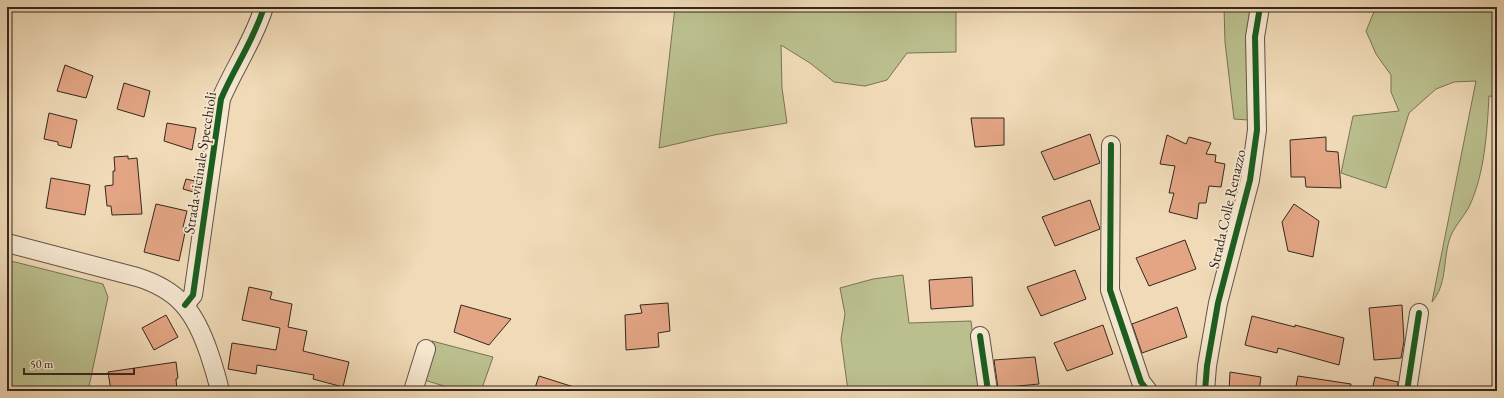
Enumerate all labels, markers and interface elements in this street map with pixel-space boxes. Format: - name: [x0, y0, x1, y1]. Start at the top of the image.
- street label: Strada vicinale Specchioli: [179, 90, 220, 235]
- street label: Strada Colle Renazzo: [1204, 147, 1249, 270]
- scale bar: [24, 350, 134, 376]
- text: 50 m: [30, 356, 54, 372]

